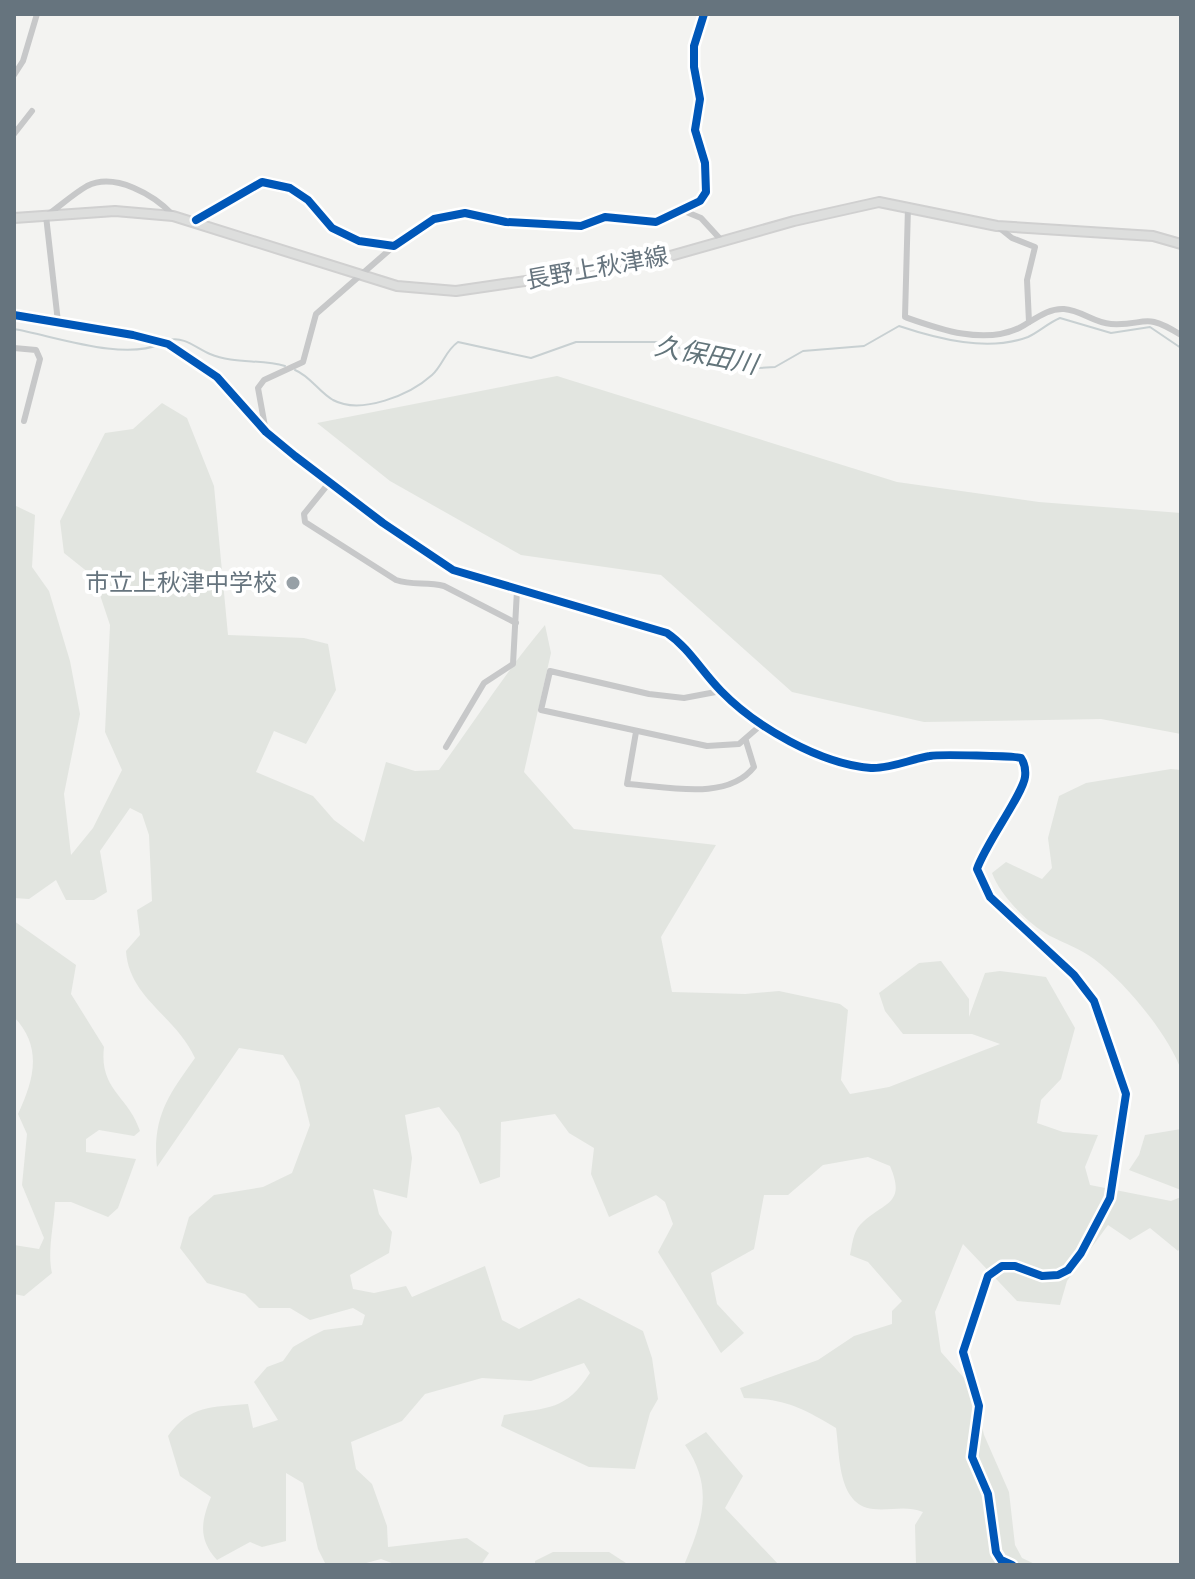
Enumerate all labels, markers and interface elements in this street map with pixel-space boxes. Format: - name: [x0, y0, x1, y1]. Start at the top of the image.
- street label: 長野上秋津線: [524, 242, 670, 294]
- water label: 久保田川: [652, 330, 763, 380]
- place label: 市立上秋津中学校: [85, 569, 277, 597]
- marker: 市立上秋津中学校: [284, 574, 302, 592]

